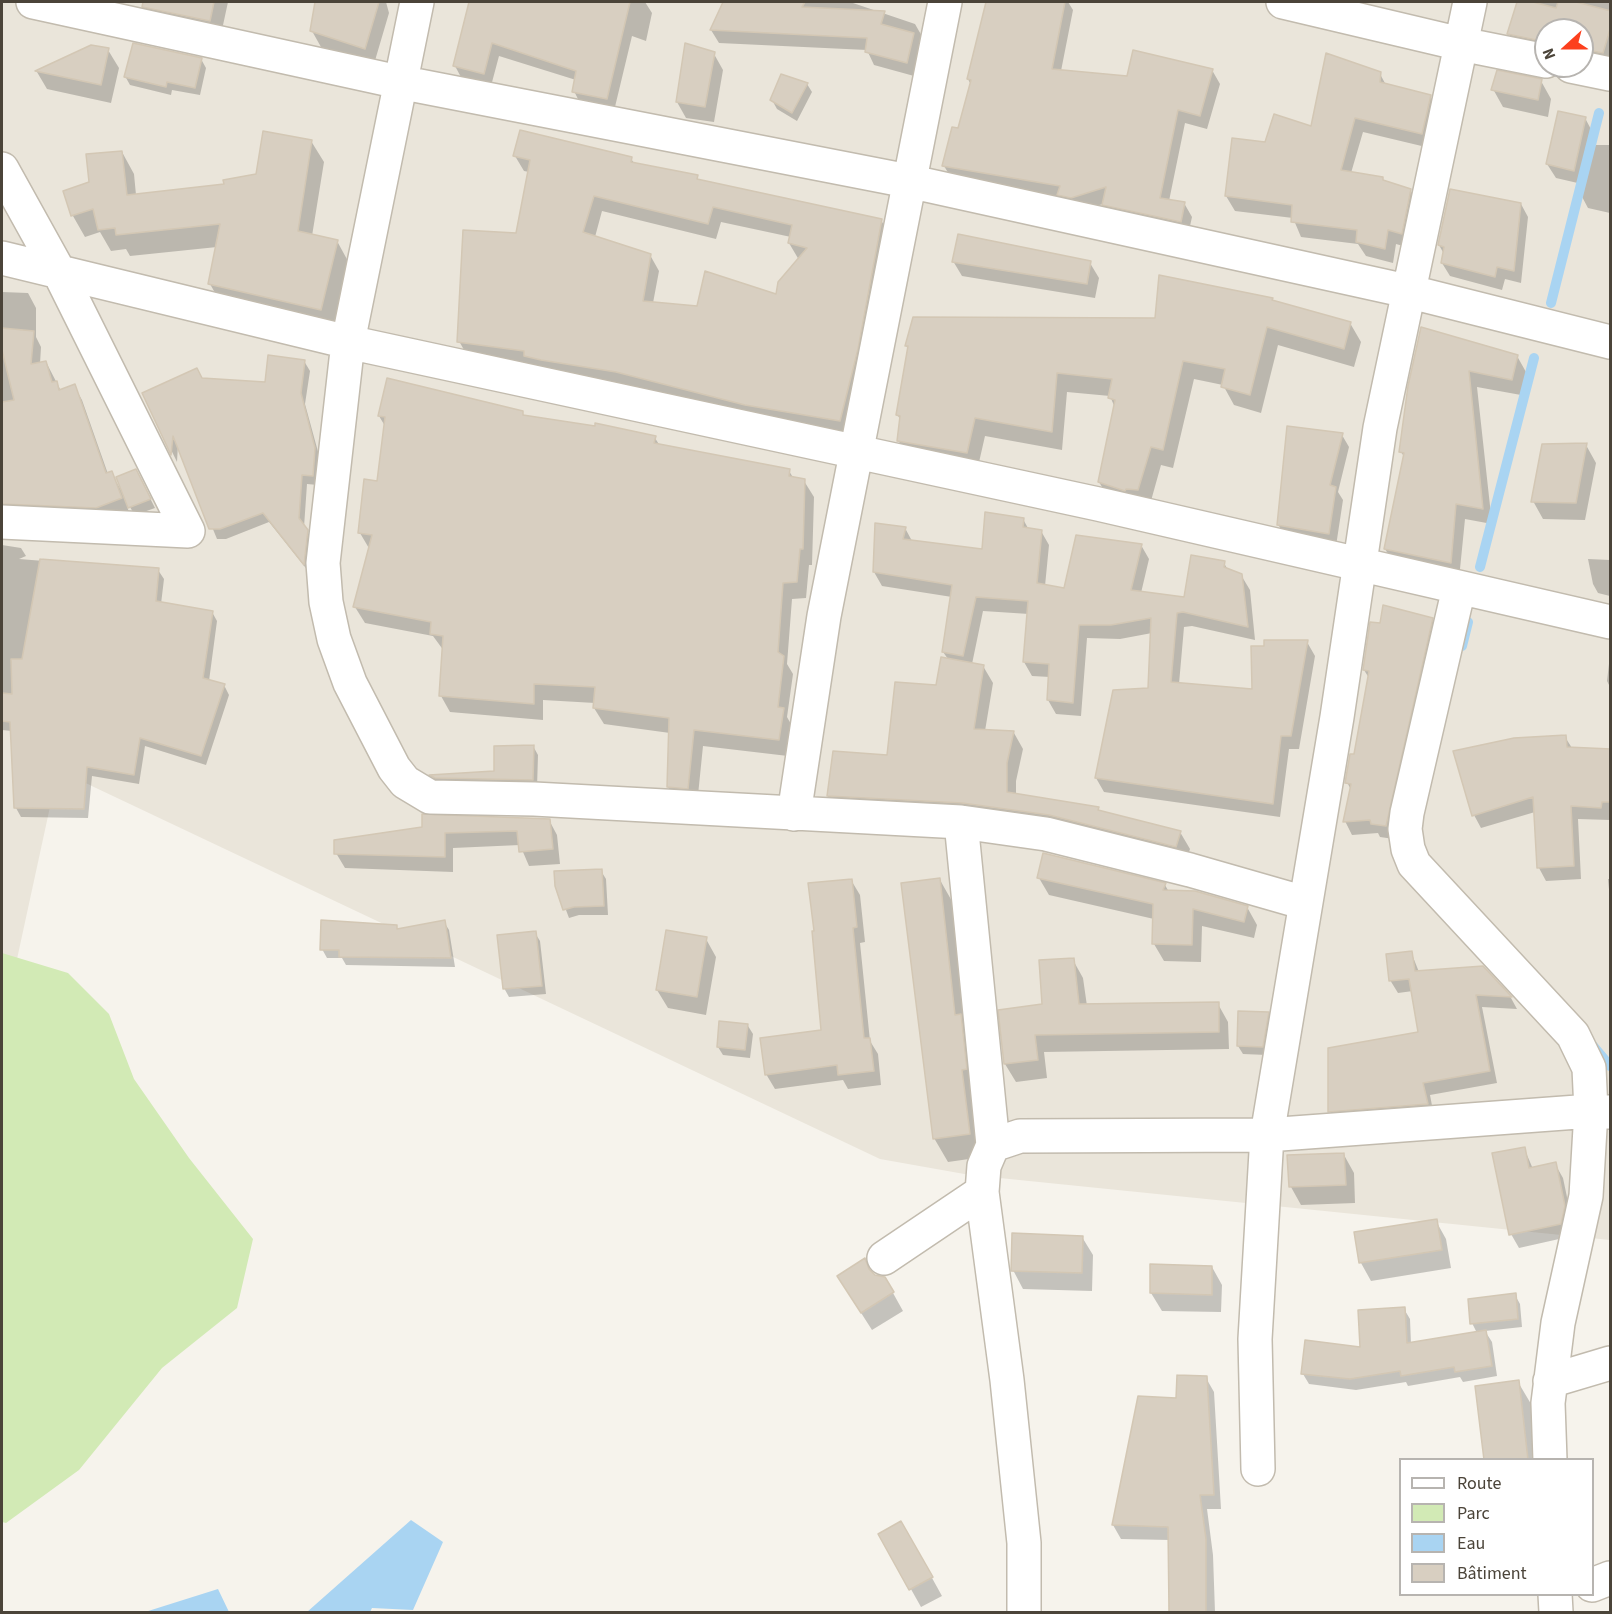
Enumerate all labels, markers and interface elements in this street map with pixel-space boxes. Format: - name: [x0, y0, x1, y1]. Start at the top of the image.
- north arrow: [1534, 18, 1594, 78]
- text: N: [1537, 45, 1561, 63]
- legend: [1399, 1458, 1594, 1596]
- text: Route: [1457, 1471, 1501, 1496]
- text: Parc: [1457, 1501, 1490, 1526]
- text: Eau: [1457, 1531, 1485, 1556]
- text: Bâtiment: [1457, 1561, 1527, 1586]

